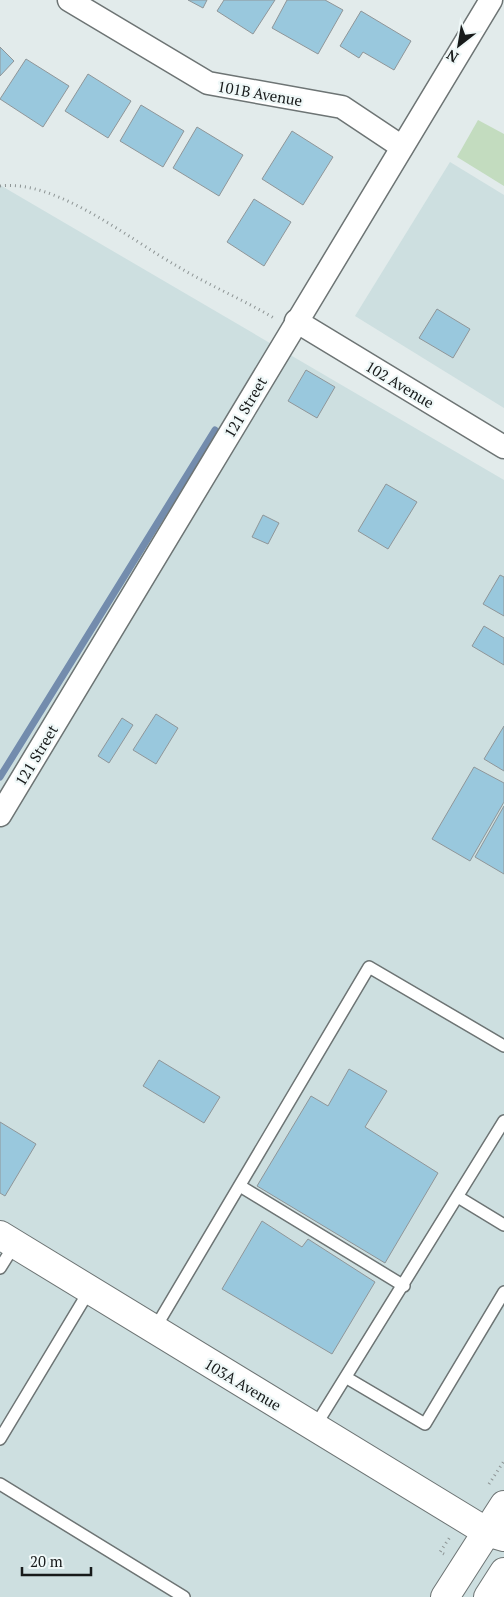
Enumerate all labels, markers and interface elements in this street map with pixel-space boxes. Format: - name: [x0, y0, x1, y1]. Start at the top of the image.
- north arrow: [434, 20, 484, 70]
- text: N: [442, 45, 461, 67]
- street label: 101B Avenue: [216, 76, 304, 110]
- street label: 102 Avenue: [362, 356, 438, 412]
- street label: 121 Street: [219, 372, 271, 441]
- street label: 121 Street: [10, 720, 62, 789]
- street label: 103A Avenue: [201, 1353, 285, 1415]
- scale bar: [22, 1544, 91, 1576]
- text: 20 m: [30, 1551, 63, 1571]

